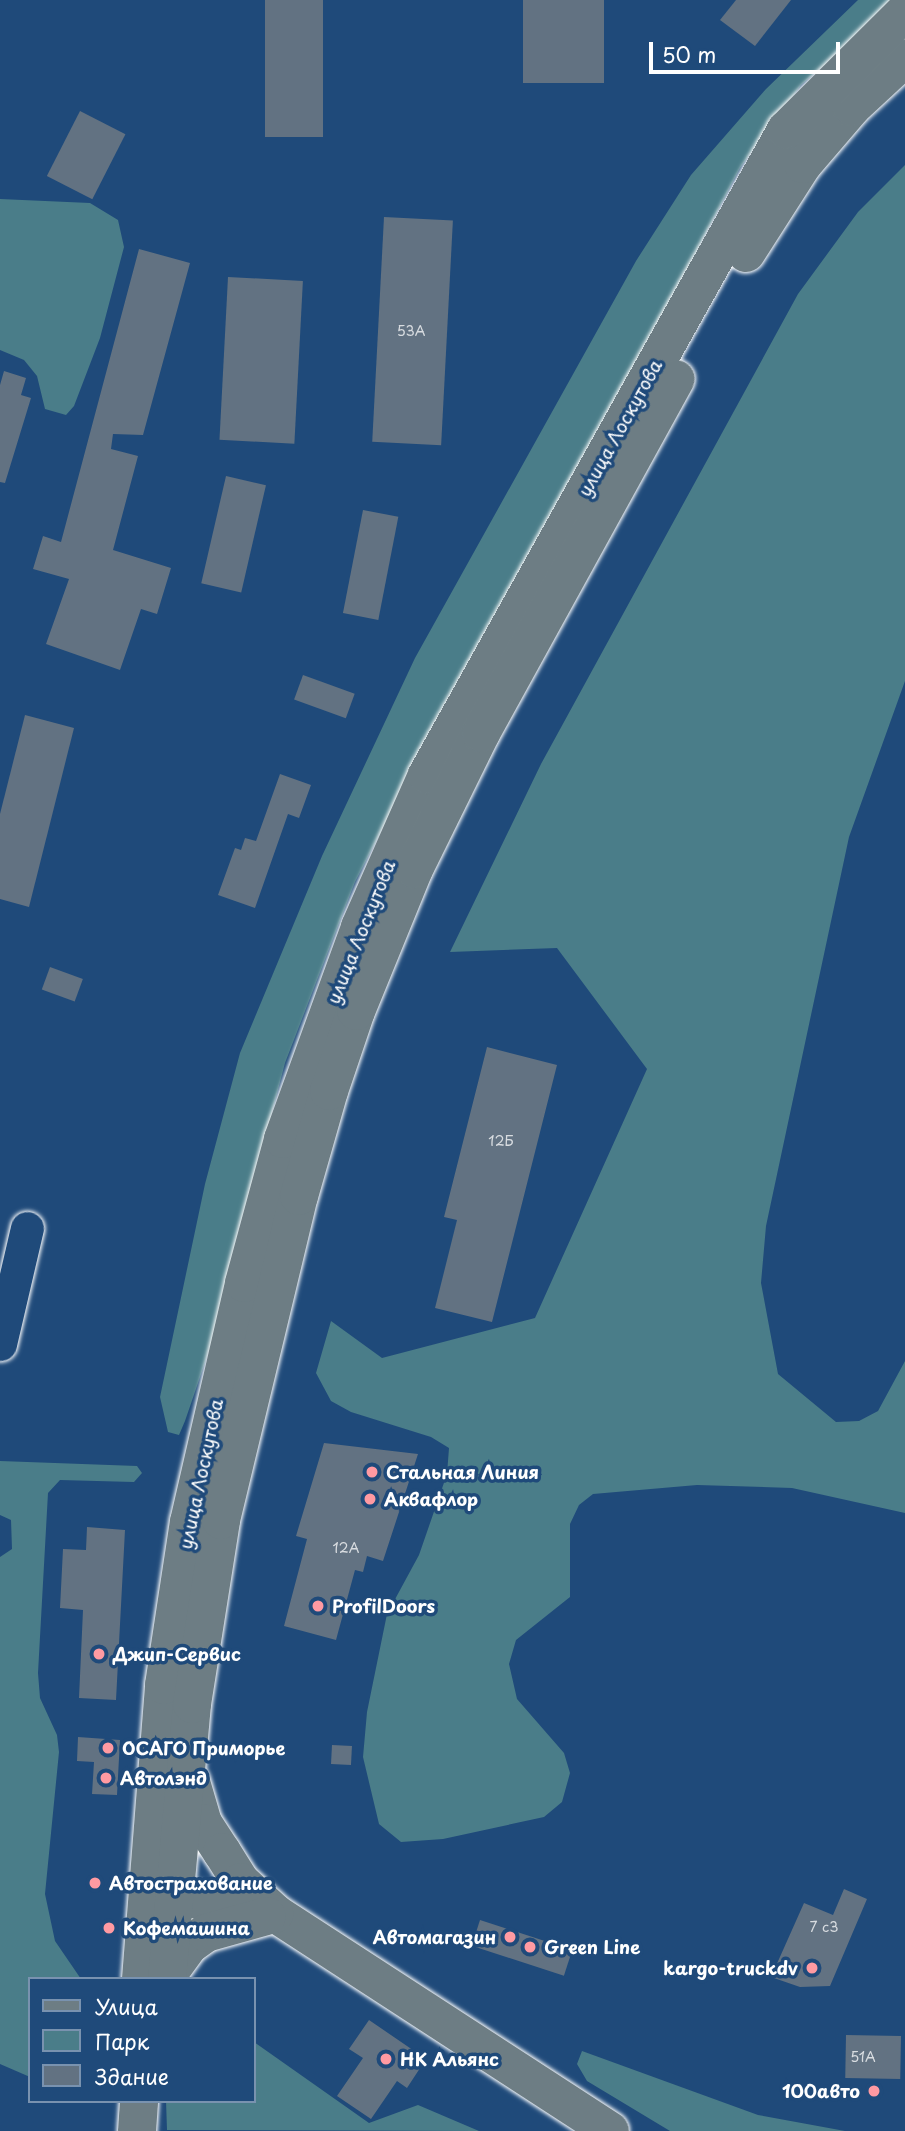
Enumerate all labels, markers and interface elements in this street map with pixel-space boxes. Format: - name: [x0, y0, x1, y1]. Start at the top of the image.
- scale bar: [653, 28, 844, 72]
- text: 50 m: [662, 38, 716, 70]
- house number: 53А: [397, 323, 425, 339]
- street label: улица Лоскутова: [573, 355, 667, 501]
- street label: улица Лоскутова: [322, 857, 400, 1007]
- house number: 12Б: [488, 1133, 514, 1149]
- street label: улица Лоскутова: [174, 1396, 228, 1552]
- place label: Стальная Линия: [386, 1461, 539, 1483]
- marker: Стальная Линия: [364, 1464, 380, 1480]
- place label: Аквафлор: [384, 1488, 478, 1510]
- marker: Аквафлор: [362, 1491, 378, 1507]
- house number: 12А: [333, 1540, 359, 1556]
- place label: ProfilDoors: [332, 1595, 435, 1617]
- marker: ProfilDoors: [310, 1598, 326, 1614]
- place label: Джип-Сервис: [113, 1643, 241, 1665]
- marker: Джип-Сервис: [91, 1646, 107, 1662]
- place label: ОСАГО Приморье: [122, 1737, 286, 1759]
- marker: ОСАГО Приморье: [100, 1740, 116, 1756]
- place label: Автолэнд: [120, 1767, 207, 1789]
- marker: Автолэнд: [98, 1770, 114, 1786]
- place label: Автострахование: [109, 1872, 273, 1894]
- marker: Автострахование: [87, 1875, 103, 1891]
- place label: Кофемашина: [123, 1917, 250, 1939]
- house number: 7 с3: [809, 1919, 839, 1935]
- marker: Кофемашина: [101, 1920, 117, 1936]
- place label: Автомагазин: [373, 1926, 496, 1948]
- marker: Автомагазин: [502, 1929, 518, 1945]
- place label: Green Line: [544, 1936, 642, 1958]
- marker: Green Line: [522, 1939, 538, 1955]
- place label: kargo-truckdv: [663, 1957, 798, 1979]
- marker: kargo-truckdv: [804, 1960, 820, 1976]
- legend: [28, 1977, 256, 2103]
- text: Улица: [95, 1990, 158, 2022]
- text: Парк: [95, 2025, 149, 2057]
- place label: НК Альянс: [400, 2048, 499, 2070]
- house number: 51А: [850, 2049, 876, 2065]
- marker: НК Альянс: [378, 2051, 394, 2067]
- text: Здание: [95, 2060, 169, 2092]
- place label: 100авто: [782, 2080, 860, 2102]
- marker: 100авто: [866, 2083, 882, 2099]

